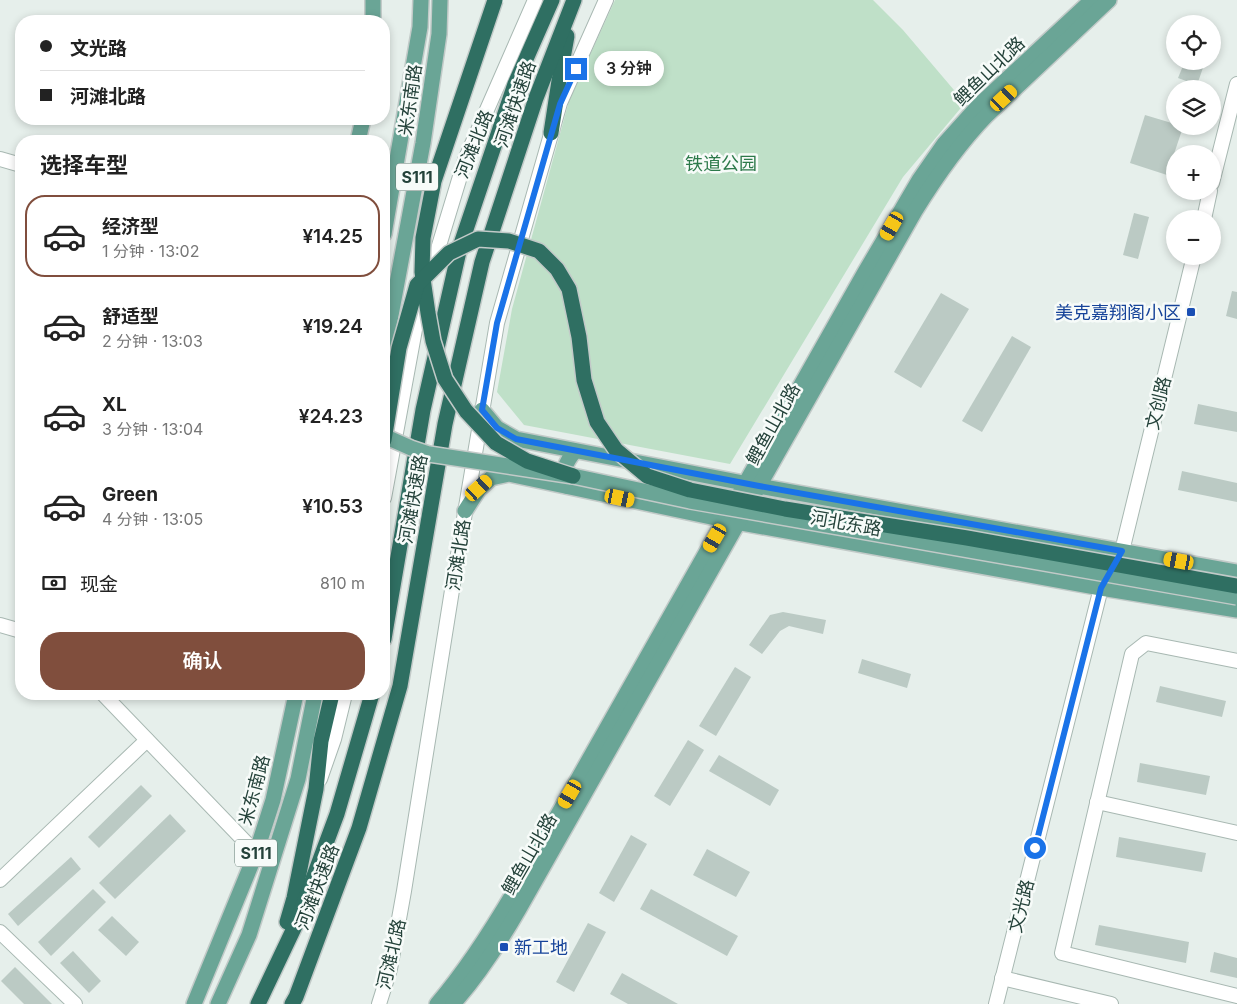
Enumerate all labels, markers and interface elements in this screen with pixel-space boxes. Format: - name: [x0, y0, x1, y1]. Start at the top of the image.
- map controls: [1166, 15, 1221, 265]
- button: locate: [1166, 15, 1221, 70]
- street label: 鲤鱼山北路: [949, 32, 1029, 110]
- text: 文光路: [70, 37, 127, 60]
- callout: 3 分钟: [594, 52, 664, 86]
- street label: 河滩快速路: [490, 58, 540, 150]
- route end: [565, 58, 587, 80]
- text: 3 分钟: [606, 58, 652, 78]
- street label: 米东南路: [395, 63, 425, 137]
- button: layers: [1166, 80, 1221, 135]
- car: [987, 82, 1020, 114]
- text: 河滩北路: [70, 85, 146, 108]
- street label: 河滩北路: [451, 107, 497, 181]
- button: +: [1166, 145, 1221, 200]
- text: 选择车型: [40, 152, 128, 178]
- park label: 铁道公园: [685, 153, 757, 174]
- road number: S111: [396, 163, 438, 190]
- car: [878, 209, 905, 243]
- button: −: [1166, 210, 1221, 265]
- icon: car: [42, 214, 87, 259]
- text: 经济型: [102, 215, 159, 238]
- text: ¥14.25: [302, 225, 363, 248]
- text: 1 分钟 · 13:02: [102, 241, 199, 261]
- place label: 美克嘉翔阁小区: [1055, 302, 1181, 323]
- icon: car: [42, 304, 87, 349]
- text: 舒适型: [102, 305, 159, 328]
- marker: 美克嘉翔阁小区: [1185, 306, 1197, 318]
- text: ¥19.24: [302, 315, 363, 338]
- text: 2 分钟 · 13:03: [102, 331, 203, 351]
- street label: 文创路: [1141, 374, 1175, 432]
- street label: 鲤鱼山北路: [742, 380, 804, 468]
- text: XL: [102, 393, 127, 416]
- icon: car: [42, 394, 87, 439]
- text: ¥24.23: [299, 405, 363, 428]
- text: 3 分钟 · 13:04: [102, 419, 203, 439]
- street label: 河滩快速路: [395, 453, 431, 545]
- car: [462, 472, 495, 504]
- text: Green: [102, 483, 158, 506]
- icon: car: [42, 484, 87, 529]
- car: [603, 488, 636, 508]
- text: ¥10.53: [302, 495, 363, 518]
- street label: 河北东路: [809, 506, 883, 540]
- text: 4 分钟 · 13:05: [102, 509, 203, 529]
- street label: 河滩北路: [442, 518, 474, 592]
- car: [701, 521, 728, 555]
- car: [1162, 551, 1195, 571]
- icon: cash: [40, 569, 68, 597]
- text: 现金: [80, 573, 118, 596]
- text: 810 m: [320, 573, 365, 593]
- button: 确认: [40, 632, 365, 690]
- street label: 米东南路: [235, 753, 273, 827]
- car: [556, 777, 583, 811]
- street label: 鲤鱼山北路: [497, 810, 561, 898]
- route start: [1024, 837, 1046, 859]
- road number: S111: [235, 840, 277, 866]
- street label: 河滩快速路: [291, 841, 343, 933]
- street label: 文光路: [1004, 877, 1038, 935]
- street label: 河滩北路: [373, 917, 409, 991]
- place label: 新工地: [514, 937, 568, 958]
- marker: 新工地: [498, 941, 510, 953]

